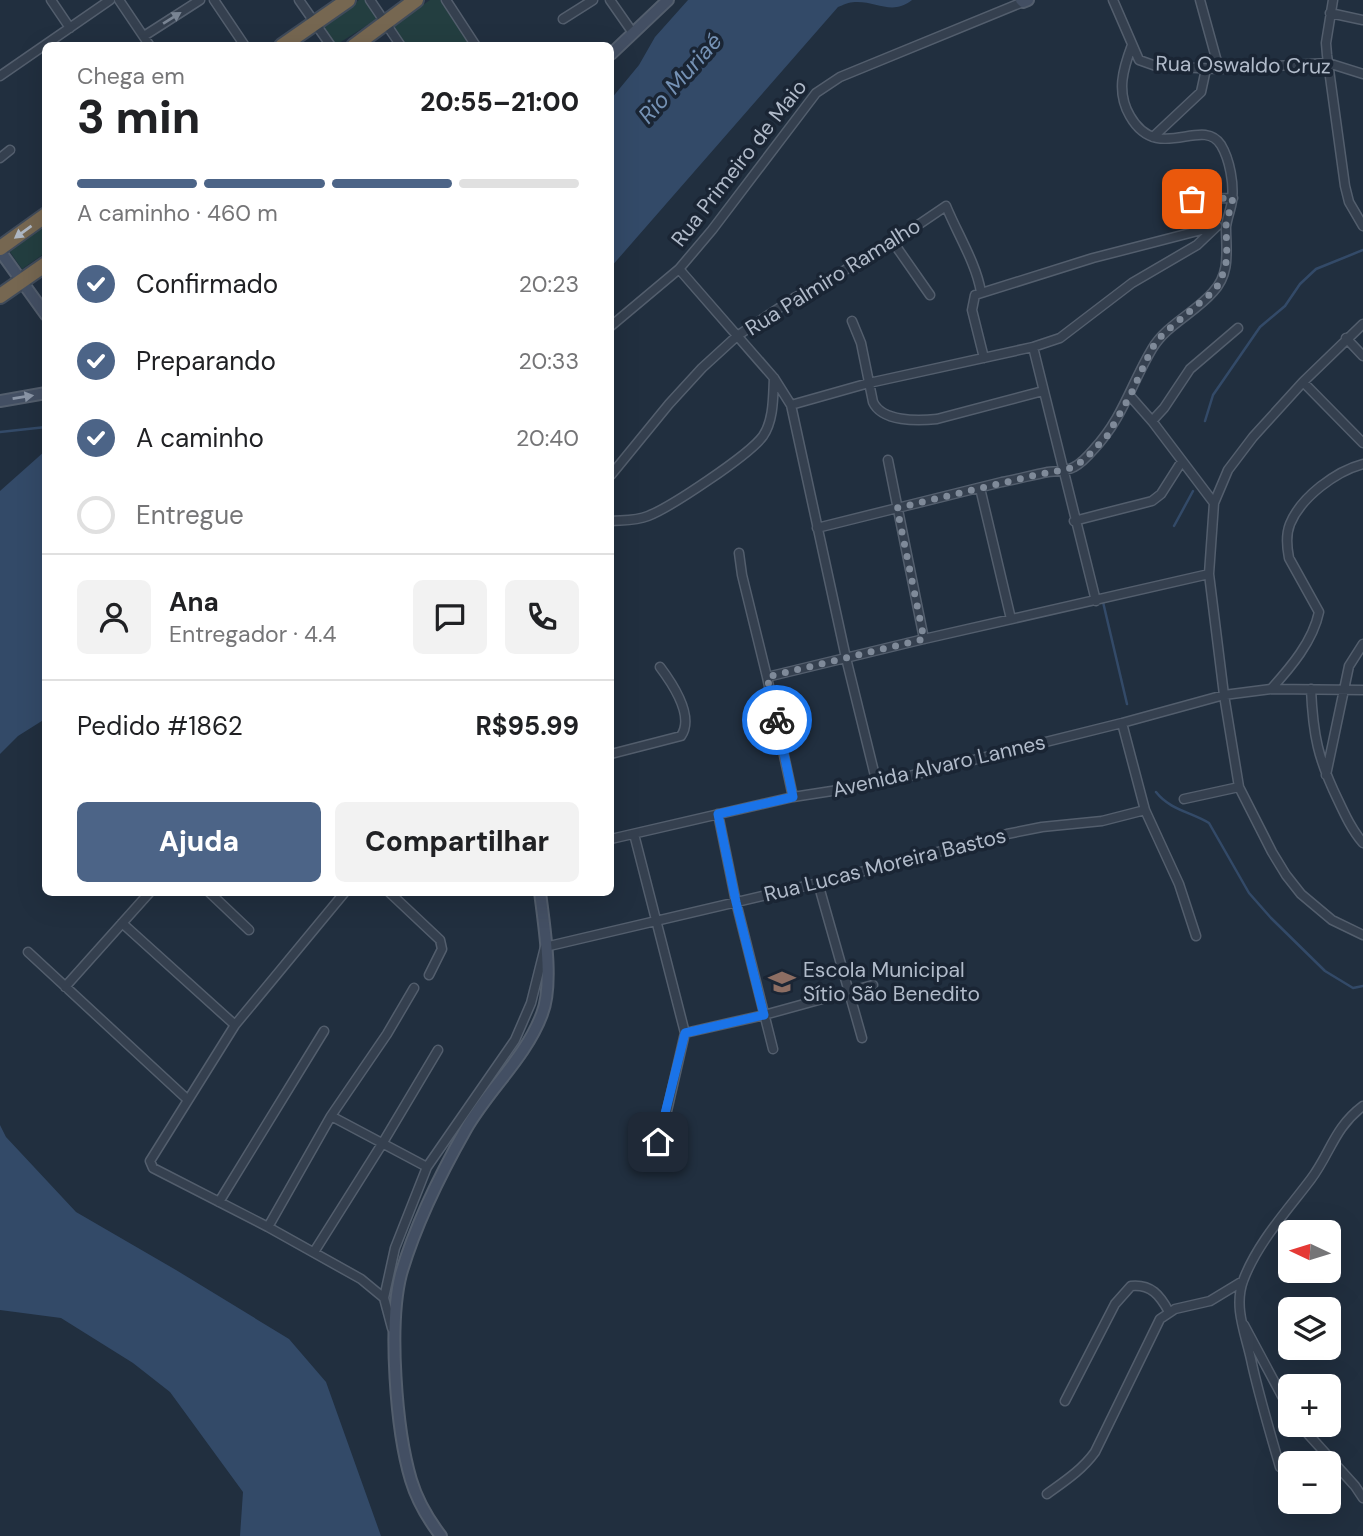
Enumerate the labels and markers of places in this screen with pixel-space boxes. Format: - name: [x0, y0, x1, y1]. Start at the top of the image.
- pin: [1162, 169, 1222, 229]
- place label: Escola Municipal Sítio São Benedito: [803, 956, 980, 1008]
- school or university icon: Escola Municipal Sítio São Benedito: [767, 967, 797, 997]
- pin: [628, 1112, 688, 1172]

